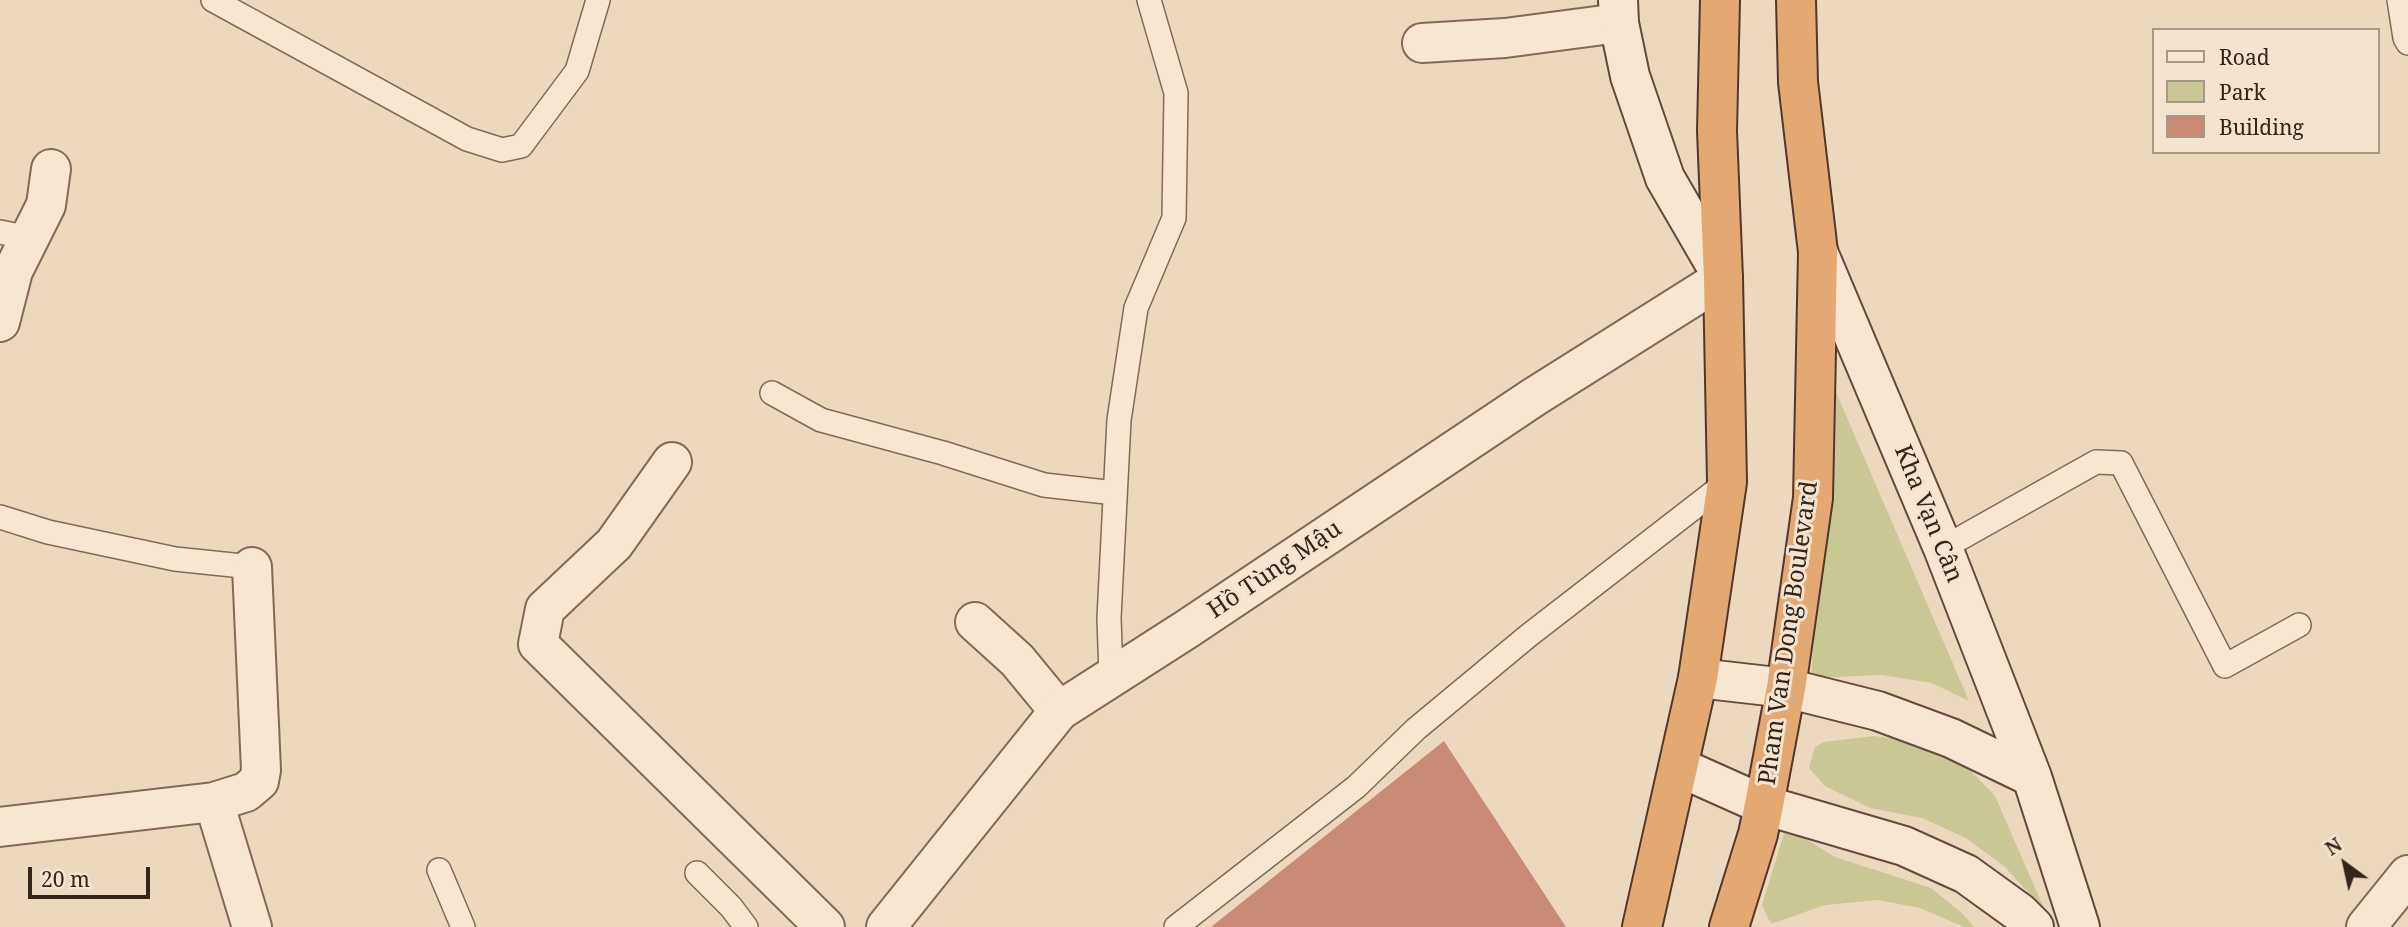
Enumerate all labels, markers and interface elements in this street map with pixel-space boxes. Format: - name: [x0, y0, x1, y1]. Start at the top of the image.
- legend: [2152, 28, 2380, 154]
- text: Road: [2219, 43, 2270, 71]
- text: Park: [2219, 78, 2266, 106]
- text: Building: [2219, 113, 2304, 141]
- street label: Kha Vạn Cân: [1887, 441, 1969, 587]
- street label: Pham Van Dong Boulevard: [1753, 479, 1825, 787]
- street label: Hồ Tùng Mậu: [1203, 515, 1347, 625]
- north arrow: [2310, 829, 2380, 899]
- text: N: [2320, 831, 2347, 861]
- scale bar: [32, 853, 154, 897]
- text: 20 m: [41, 865, 90, 893]

